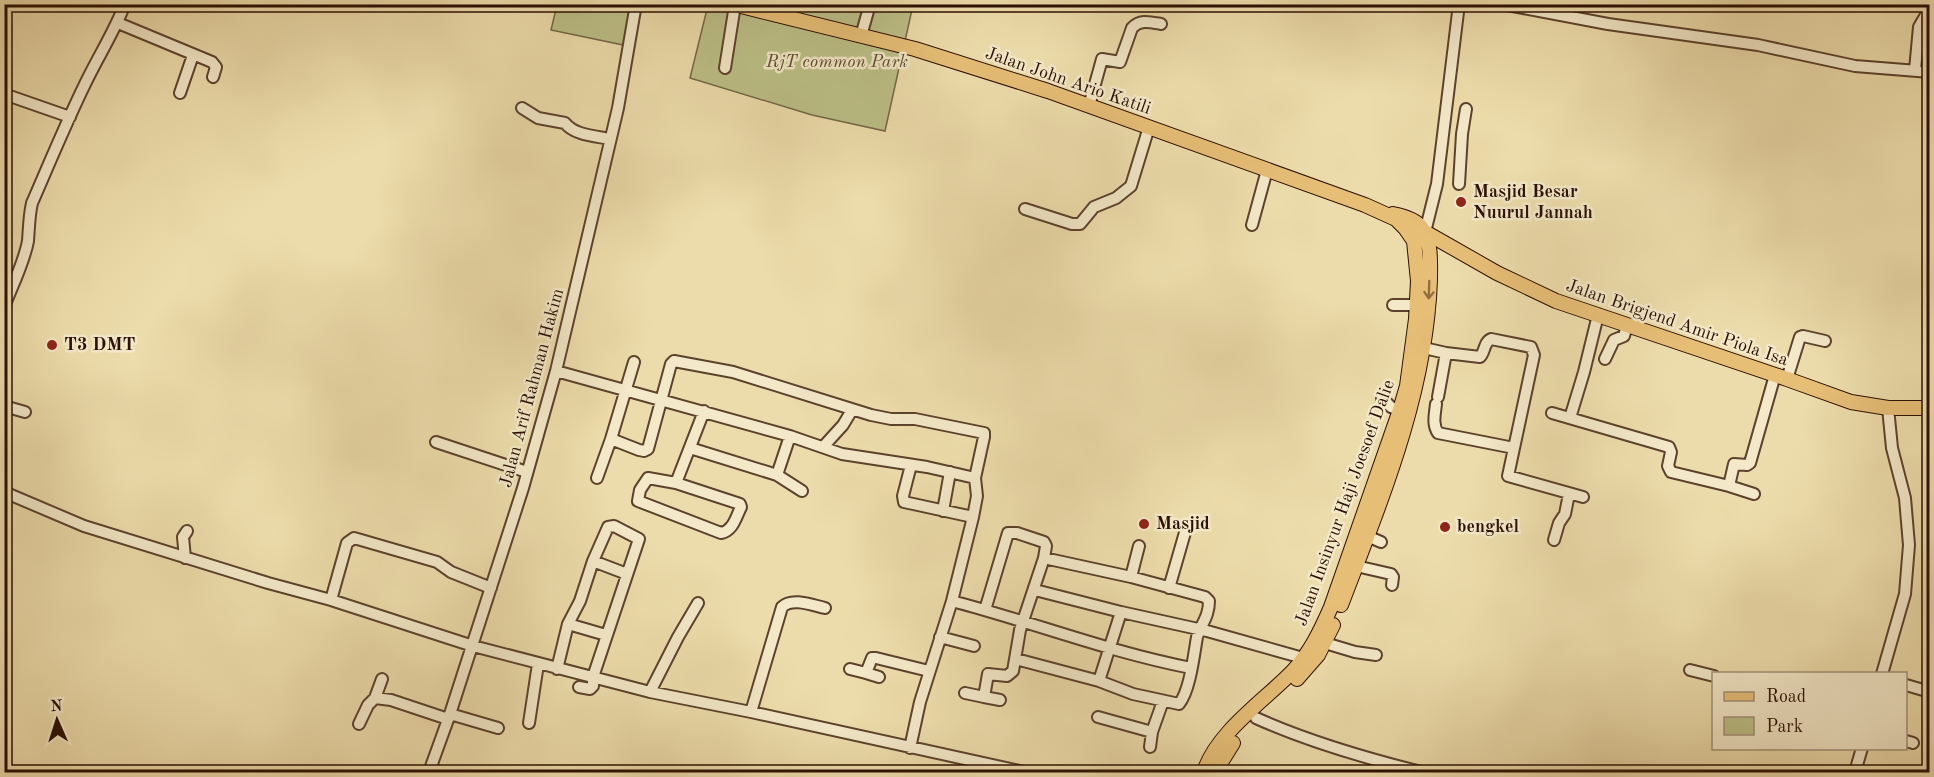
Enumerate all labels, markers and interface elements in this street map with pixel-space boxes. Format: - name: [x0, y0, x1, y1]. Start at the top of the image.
- street label: Jalan John Ario Katili: [983, 44, 1153, 118]
- park label: RjT common Park: [765, 53, 908, 71]
- place label: Masjid Besar Nuurul Jannah: [1473, 183, 1593, 222]
- marker: Masjid Besar Nuurul Jannah: [1454, 195, 1468, 209]
- street label: Jalan Brigjend Amir Piola Isa: [1564, 276, 1790, 370]
- one-way arrow: [1424, 280, 1435, 300]
- street label: Jalan Arif Rahman Hakim: [497, 287, 567, 489]
- place label: T3 DMT: [64, 336, 136, 354]
- marker: T3 DMT: [45, 338, 59, 352]
- street label: Jalan Insinyur Haji Joesoef Dalie: [1292, 378, 1398, 628]
- place label: Masjid: [1156, 515, 1210, 533]
- marker: Masjid: [1137, 517, 1151, 531]
- place label: bengkel: [1457, 518, 1520, 536]
- marker: bengkel: [1438, 520, 1452, 534]
- legend: [1712, 672, 1907, 750]
- text: Road: [1766, 688, 1806, 706]
- north arrow: [27, 690, 87, 750]
- text: N: [50, 699, 64, 715]
- text: Park: [1766, 718, 1803, 736]

